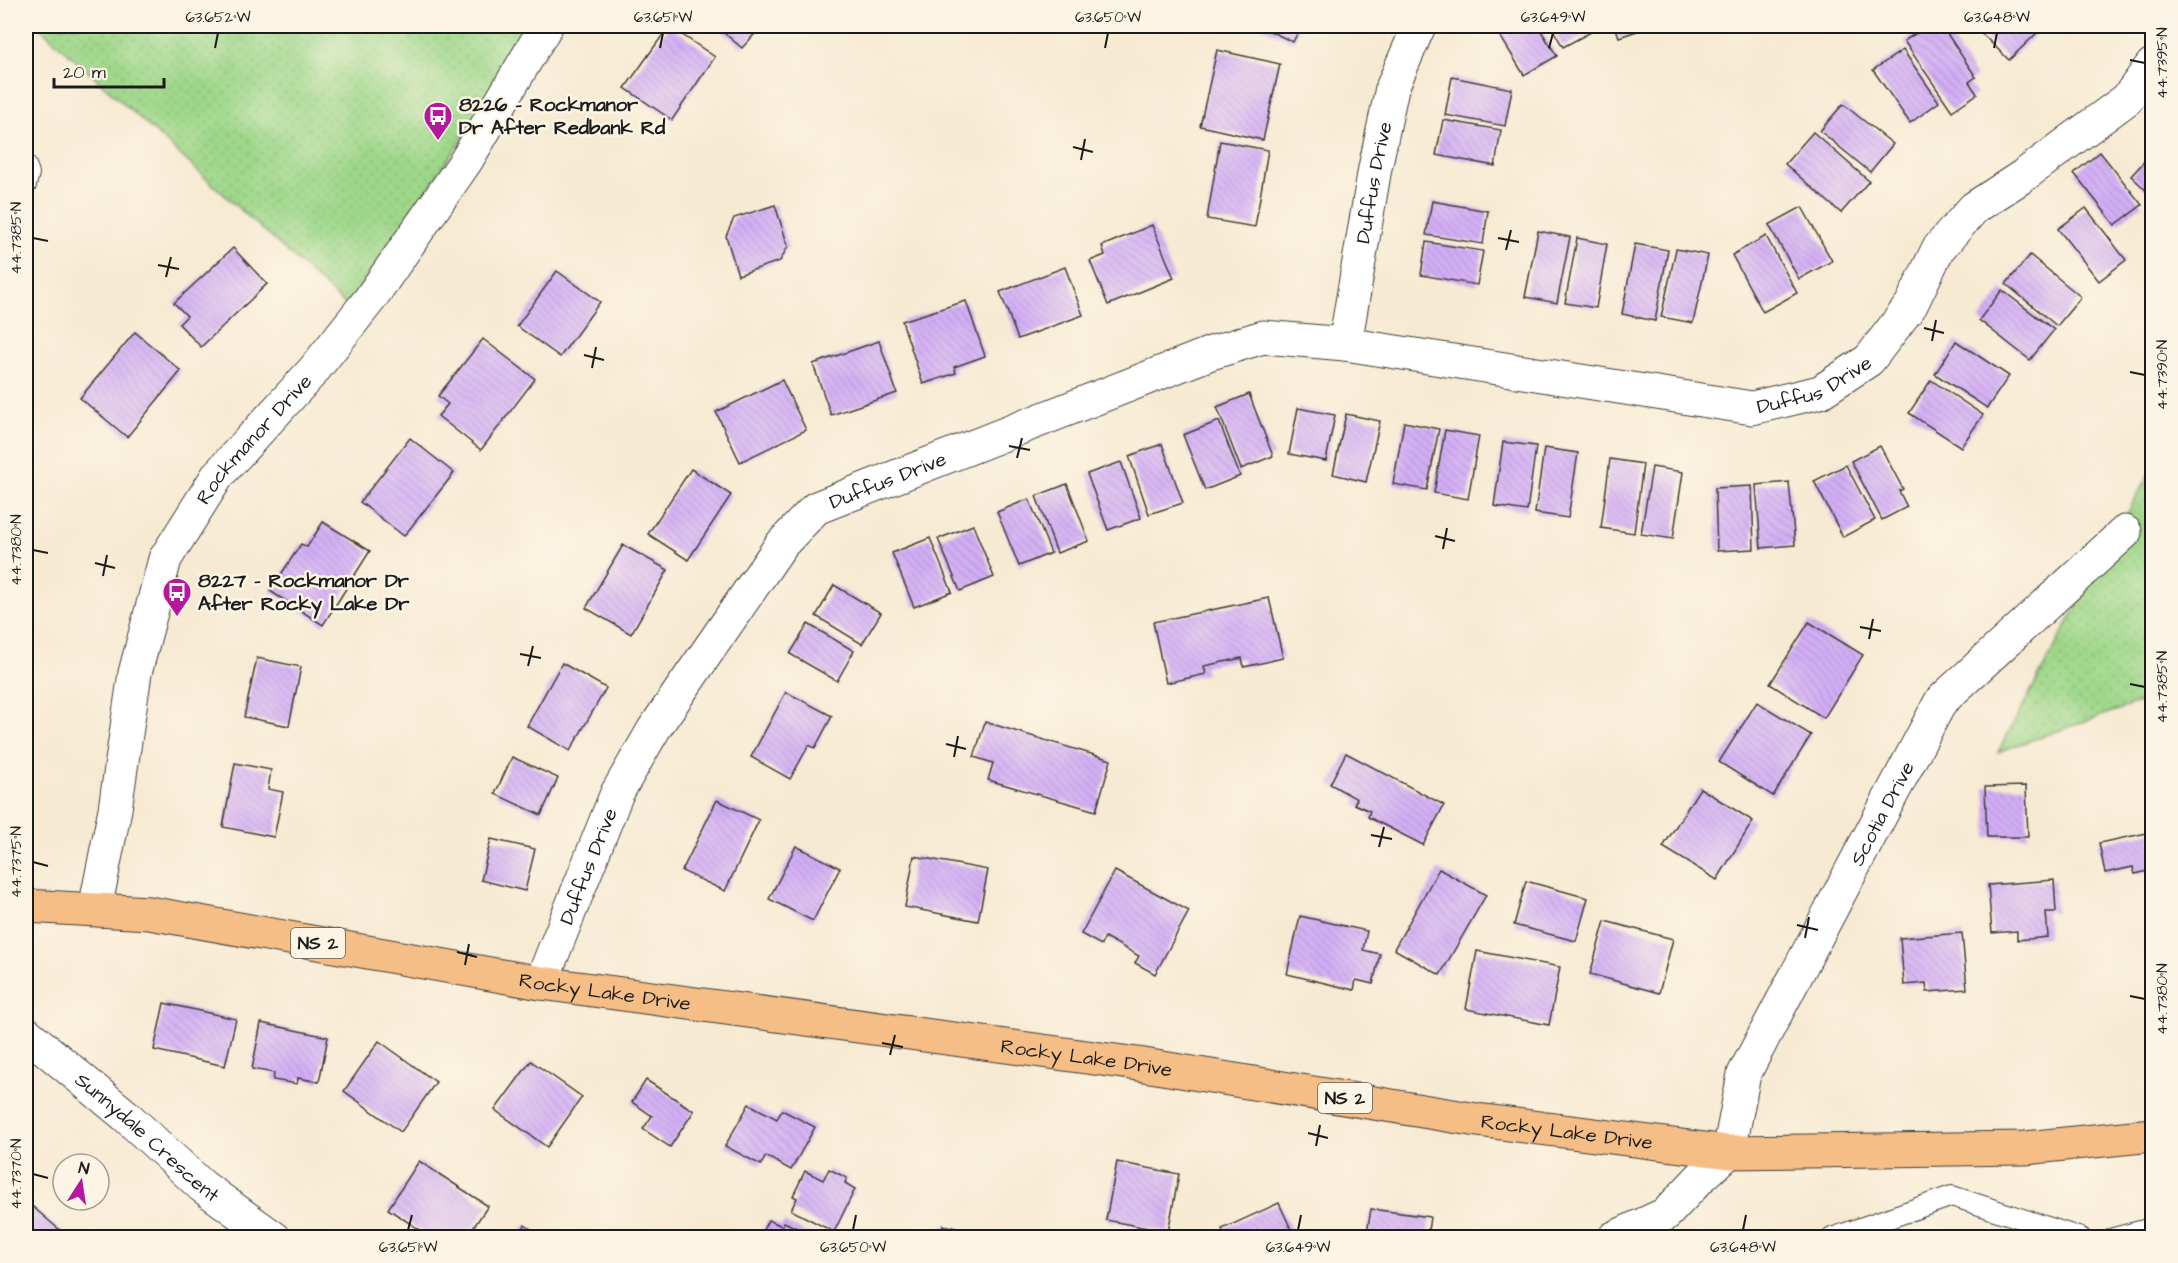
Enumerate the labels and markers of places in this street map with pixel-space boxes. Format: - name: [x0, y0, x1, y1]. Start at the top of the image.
- place label: 8226 - Rockmanor Dr After Redbank Rd: [459, 91, 666, 142]
- bus stop icon: 8226 - Rockmanor Dr After Redbank Rd: [422, 100, 454, 142]
- place label: 8227 - Rockmanor Dr After Rocky Lake Dr: [198, 567, 410, 619]
- bus stop icon: 8227 - Rockmanor Dr After Rocky Lake Dr: [161, 576, 193, 618]

